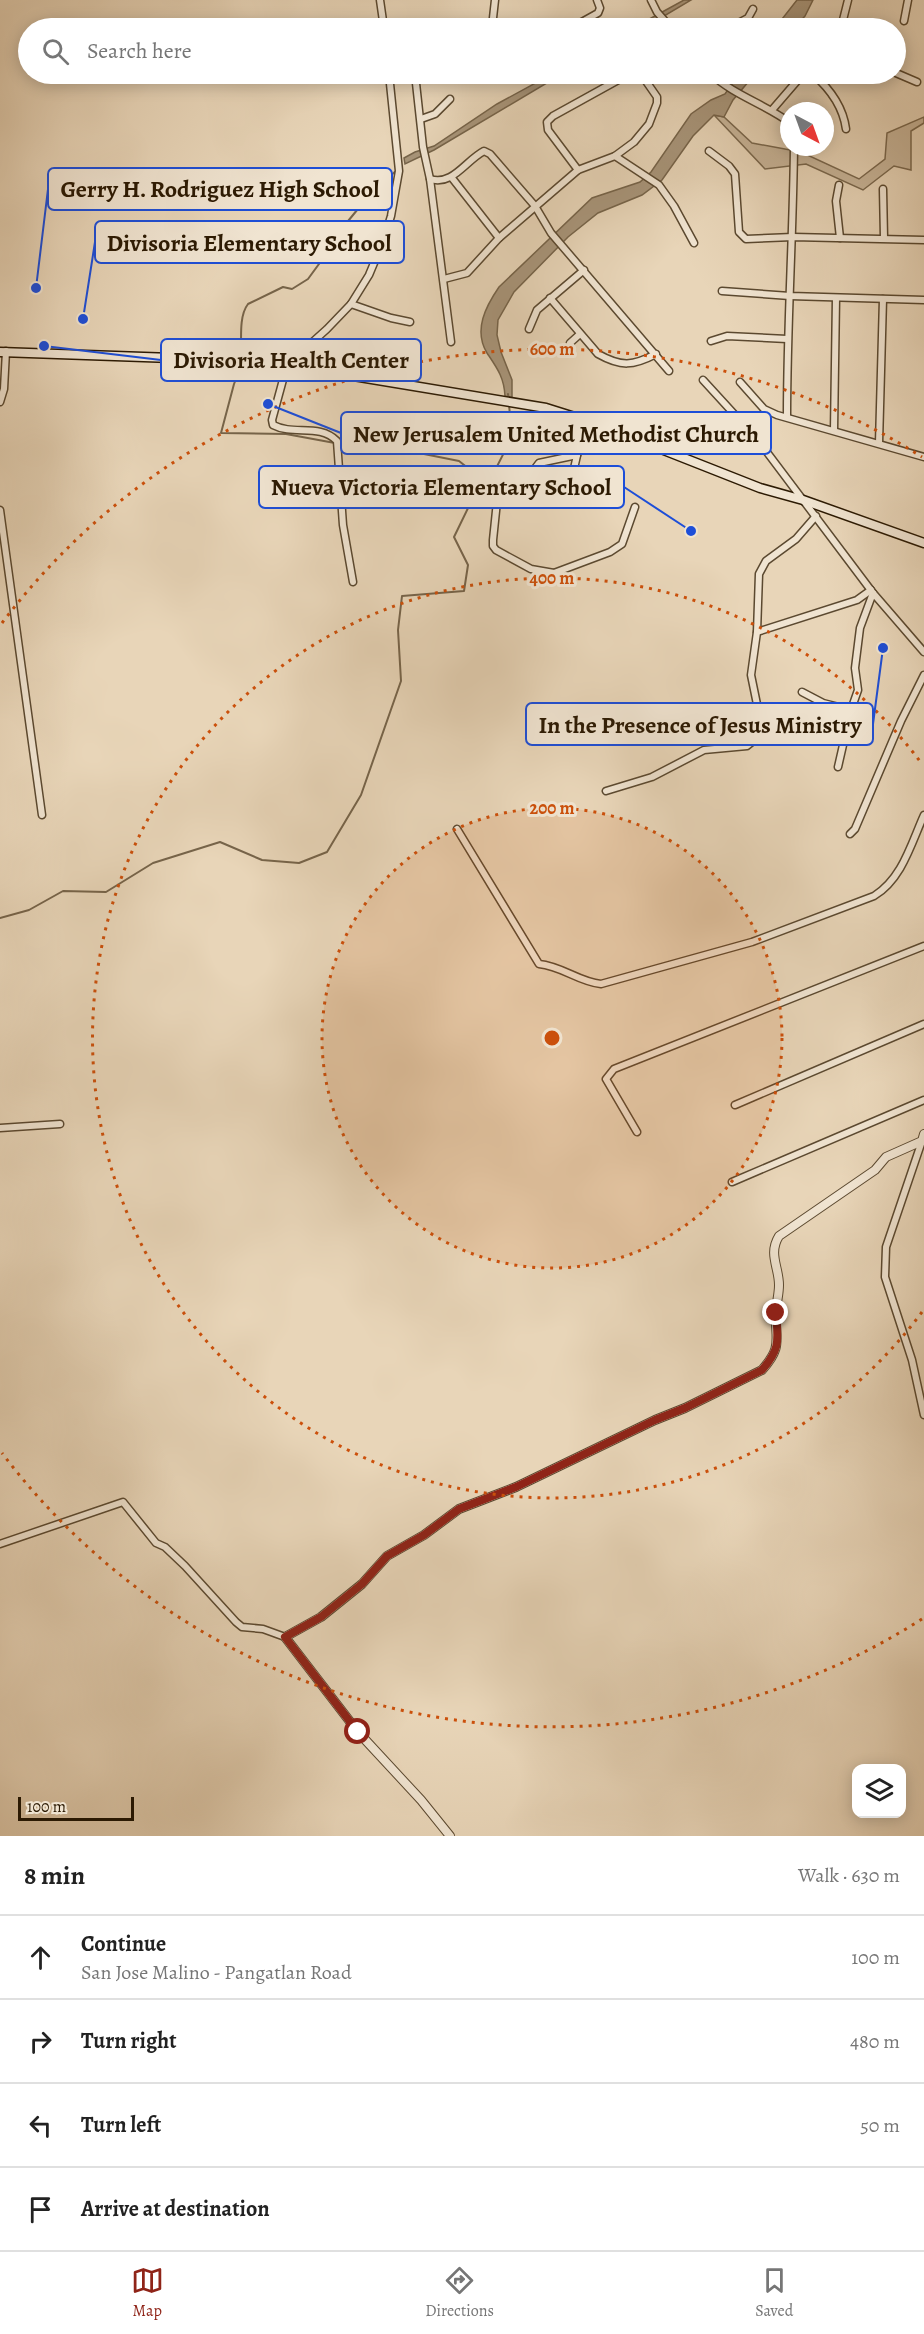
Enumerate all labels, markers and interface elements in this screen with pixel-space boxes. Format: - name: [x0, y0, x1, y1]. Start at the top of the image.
- search box: [18, 18, 906, 84]
- icon: search: [39, 35, 72, 68]
- text: Search here: [87, 36, 192, 66]
- north arrow: [780, 102, 834, 156]
- callout: Gerry H. Rodriguez High School: [48, 168, 392, 210]
- text: Gerry H. Rodriguez High School: [60, 173, 380, 205]
- callout: Divisoria Elementary School: [95, 221, 404, 263]
- text: Divisoria Elementary School: [106, 227, 392, 259]
- text: 600 m: [530, 337, 574, 361]
- callout: Divisoria Health Center: [161, 339, 421, 381]
- text: Divisoria Health Center: [173, 344, 409, 376]
- callout: New Jerusalem United Methodist Church: [341, 412, 771, 454]
- text: New Jerusalem United Methodist Church: [353, 418, 759, 450]
- callout: Nueva Victoria Elementary School: [259, 466, 624, 508]
- text: Nueva Victoria Elementary School: [271, 471, 612, 503]
- text: 400 m: [530, 566, 574, 590]
- callout: In the Presence of Jesus Ministry: [526, 703, 873, 745]
- text: In the Presence of Jesus Ministry: [538, 709, 862, 741]
- text: 200 m: [529, 796, 575, 820]
- centre of rings: [542, 1028, 562, 1048]
- route end: [762, 1299, 788, 1325]
- route start: [344, 1718, 370, 1744]
- map controls: [852, 1764, 906, 1818]
- button: layers: [852, 1764, 906, 1818]
- scale bar: [18, 1794, 134, 1822]
- text: 100 m: [27, 1796, 66, 1818]
- text: 8 min: [24, 1858, 85, 1893]
- text: Walk · 630 m: [798, 1862, 900, 1889]
- text: Continue: [81, 1929, 166, 1959]
- icon: ahead: [24, 1941, 57, 1974]
- text: 100 m: [851, 1944, 900, 1971]
- text: San Jose Malino - Pangatlan Road: [81, 1959, 352, 1986]
- icon: right: [24, 2025, 57, 2058]
- text: Turn right: [81, 2026, 177, 2056]
- text: 480 m: [850, 2028, 900, 2055]
- icon: left: [24, 2109, 57, 2142]
- text: Turn left: [81, 2110, 161, 2140]
- text: 50 m: [860, 2112, 900, 2139]
- icon: arrive: [24, 2193, 57, 2226]
- text: Arrive at destination: [81, 2194, 270, 2224]
- tab: Map: [131, 2264, 164, 2322]
- tab: Directions: [425, 2264, 494, 2322]
- tab: Saved: [755, 2264, 793, 2322]

